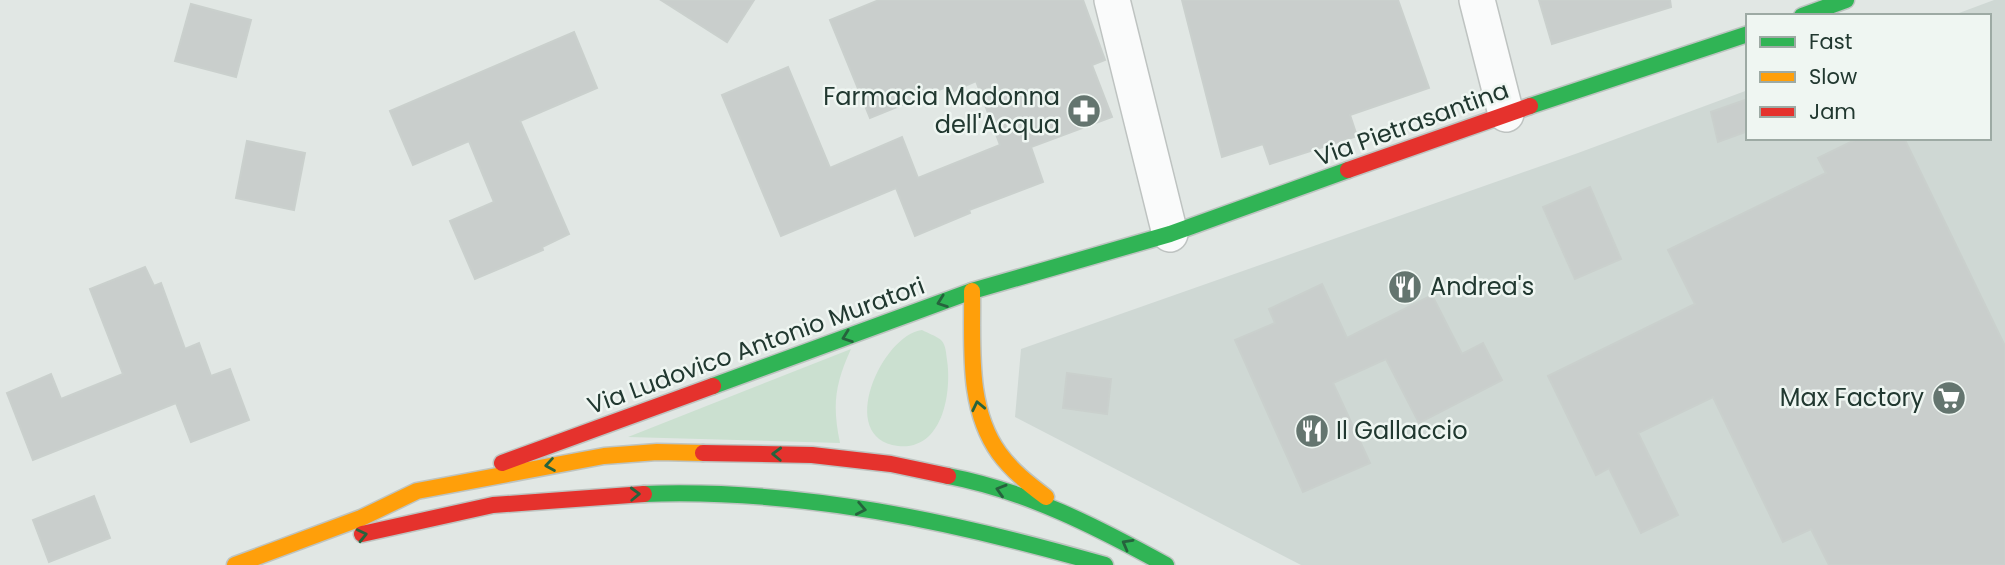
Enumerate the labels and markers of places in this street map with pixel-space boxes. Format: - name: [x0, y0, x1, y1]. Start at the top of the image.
- place label: Farmacia Madonna dell'Acqua: [823, 80, 1060, 141]
- pharmacy icon: Farmacia Madonna dell'Acqua: [1065, 92, 1103, 130]
- restaurant icon: Andrea's: [1386, 268, 1424, 306]
- place label: Andrea's: [1430, 270, 1534, 303]
- supermarket icon: Max Factory: [1930, 379, 1968, 417]
- place label: Max Factory: [1780, 381, 1924, 414]
- restaurant icon: Il Gallaccio: [1293, 412, 1331, 450]
- place label: Il Gallaccio: [1336, 414, 1468, 447]

